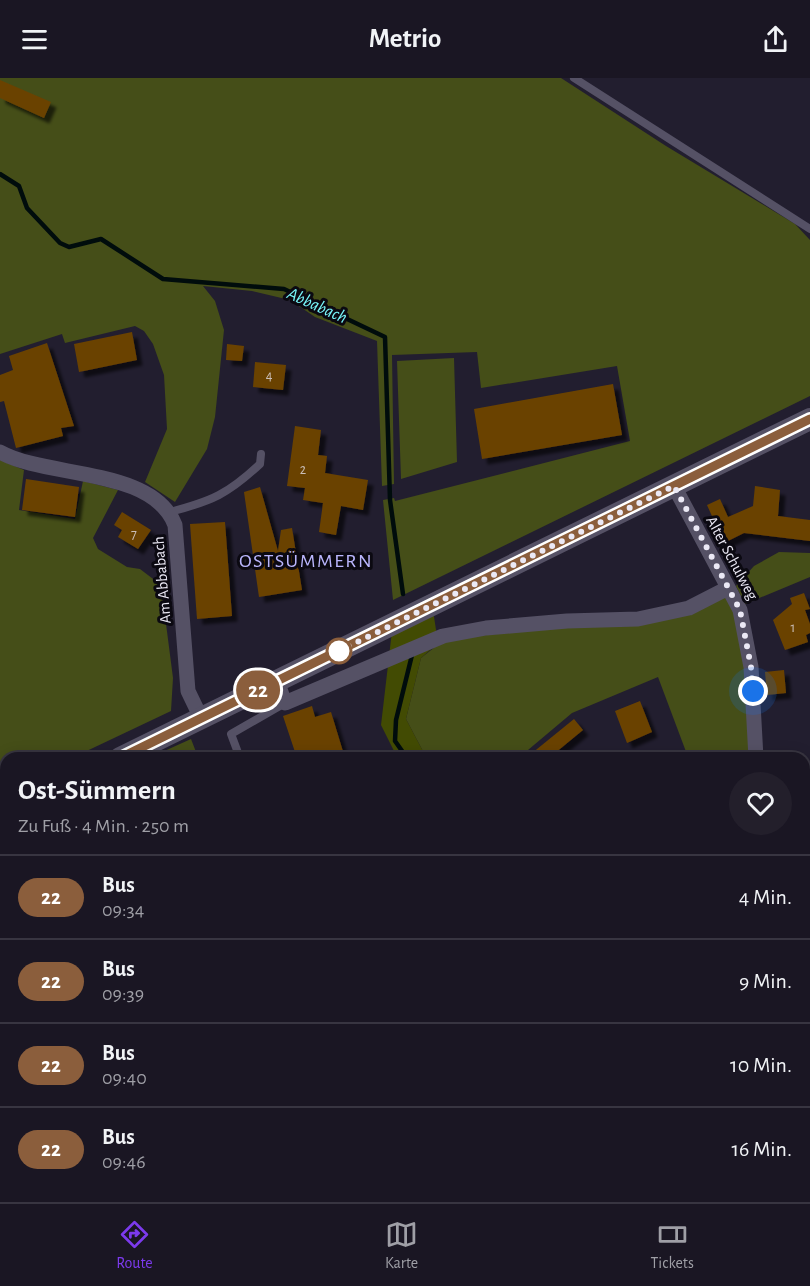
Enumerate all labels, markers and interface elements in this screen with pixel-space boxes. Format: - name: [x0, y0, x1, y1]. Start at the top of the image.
- icon: menu: [18, 23, 51, 56]
- icon: share: [759, 23, 792, 56]
- text: Metrio: [369, 25, 441, 52]
- water label: Abbabach: [283, 284, 350, 327]
- house number: 4: [266, 369, 273, 383]
- house number: 2: [300, 463, 306, 477]
- street label: Alter Schulweg: [703, 513, 761, 603]
- house number: 7: [131, 527, 137, 541]
- street label: Am Abbabach: [150, 536, 174, 624]
- district label: OSTSÜMMERN: [239, 551, 373, 571]
- house number: 1: [791, 621, 795, 635]
- unlabelled marker: [326, 638, 352, 664]
- line badge: 22: [231, 670, 285, 710]
- your location: [738, 676, 768, 706]
- text: 22: [248, 680, 268, 701]
- button: heart: [729, 772, 792, 835]
- text: Ost-Sümmern: [18, 777, 176, 805]
- text: Zu Fuß · 4 Min. · 250 m: [18, 816, 189, 836]
- text: Bus: [102, 874, 135, 896]
- text: 4 Min.: [739, 886, 792, 908]
- text: 22: [41, 887, 61, 908]
- text: 09:34: [102, 900, 144, 920]
- text: Bus: [102, 958, 135, 980]
- text: 9 Min.: [739, 970, 792, 992]
- text: 22: [41, 971, 61, 992]
- text: 09:39: [102, 984, 144, 1004]
- text: Bus: [102, 1042, 135, 1064]
- text: 10 Min.: [730, 1054, 792, 1076]
- text: 22: [41, 1055, 61, 1076]
- text: 09:40: [102, 1068, 147, 1088]
- text: Bus: [102, 1126, 135, 1148]
- text: 16 Min.: [731, 1138, 792, 1160]
- text: 22: [41, 1139, 61, 1160]
- text: 09:46: [102, 1152, 146, 1172]
- tab: Route: [116, 1218, 153, 1273]
- tab: Karte: [385, 1218, 418, 1273]
- tab: Tickets: [651, 1218, 694, 1273]

